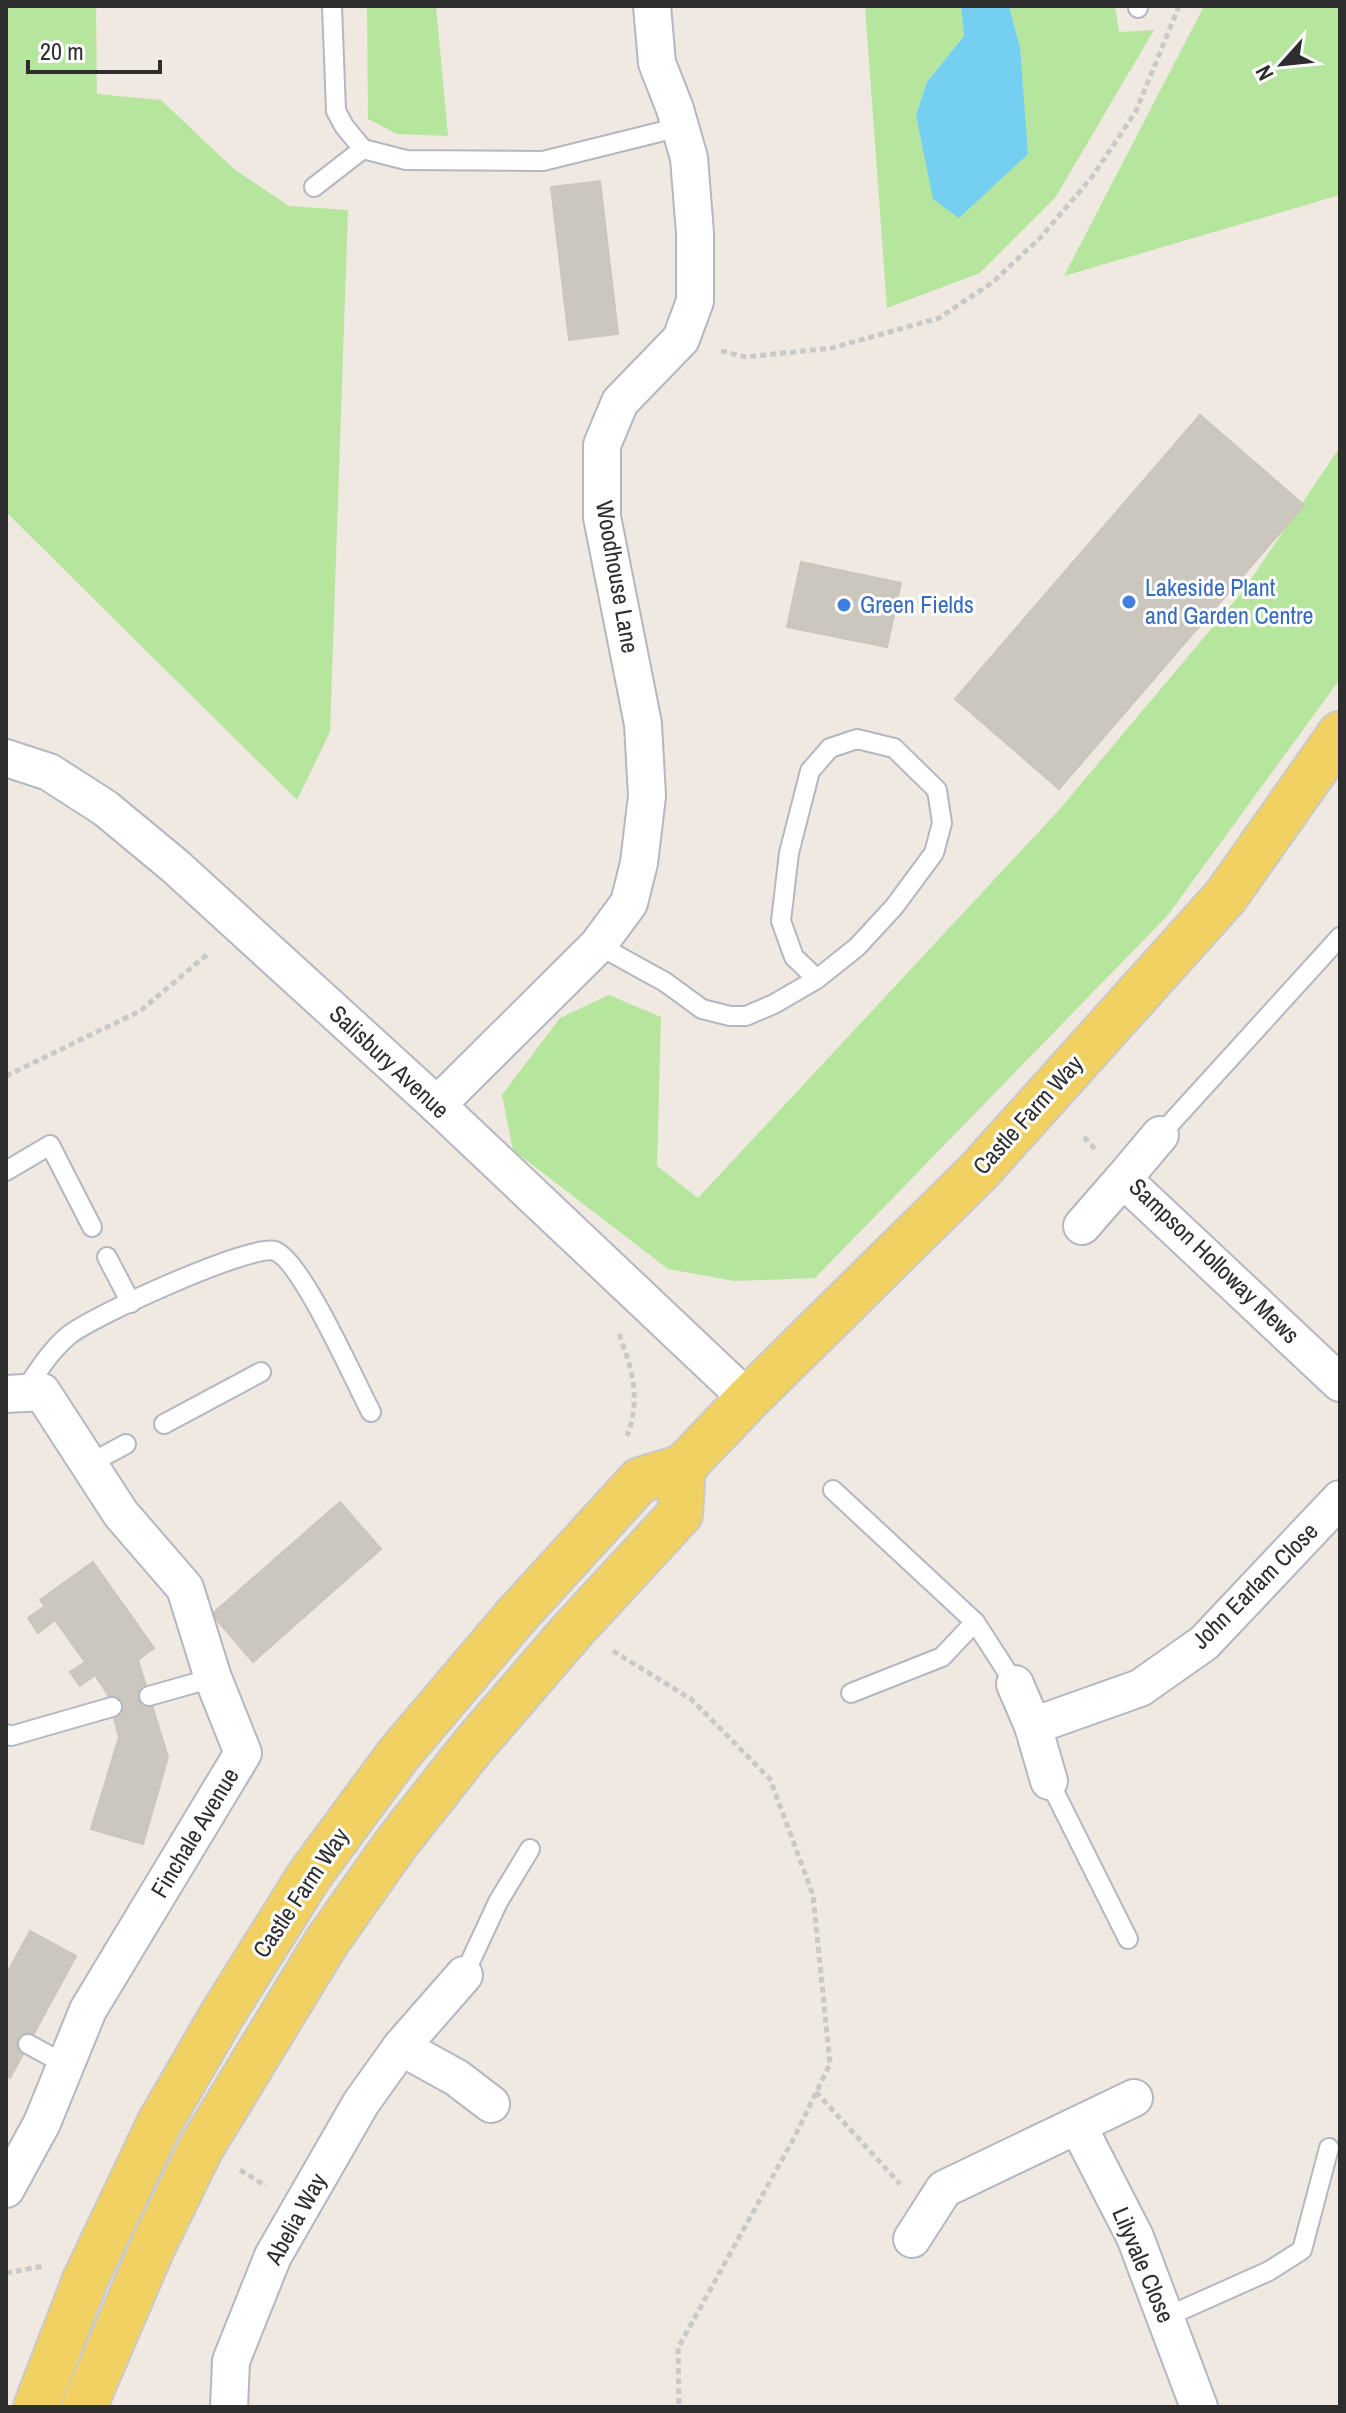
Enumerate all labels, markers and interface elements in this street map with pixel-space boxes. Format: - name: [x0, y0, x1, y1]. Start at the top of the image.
- scale bar: [28, 24, 160, 74]
- north arrow: [1242, 24, 1322, 104]
- text: 20 m: [40, 35, 84, 67]
- text: N: [1248, 60, 1281, 86]
- street label: Woodhouse Lane: [589, 498, 647, 655]
- place label: Lakeside Plant and Garden Centre: [1145, 571, 1313, 631]
- place label: Green Fields: [860, 588, 974, 620]
- marker: Lakeside Plant and Garden Centre: [1120, 593, 1138, 611]
- marker: Green Fields: [835, 596, 853, 614]
- street label: Salisbury Avenue: [323, 997, 456, 1125]
- street label: Castle Farm Way: [965, 1048, 1090, 1181]
- street label: Sampson Holloway Mews: [1123, 1171, 1307, 1350]
- street label: John Earlam Close: [1184, 1515, 1324, 1655]
- street label: Finchale Avenue: [143, 1762, 246, 1903]
- street label: Castle Farm Way: [245, 1821, 356, 1964]
- street label: Abelia Way: [256, 2167, 333, 2271]
- street label: Lilyvale Close: [1105, 2202, 1183, 2327]

